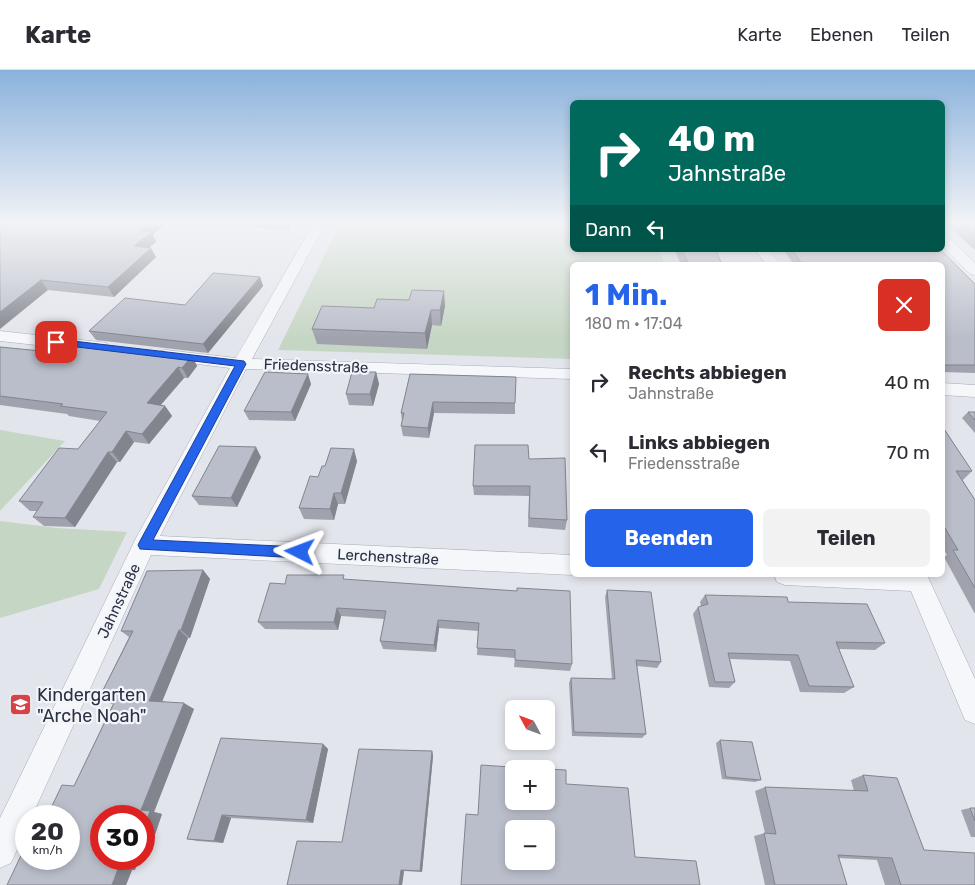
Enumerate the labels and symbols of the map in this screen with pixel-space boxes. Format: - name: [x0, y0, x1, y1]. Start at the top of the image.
- pin: [35, 321, 77, 363]
- street label: Friedensstraße: [263, 355, 369, 377]
- position arrow: [273, 525, 325, 577]
- street label: Lerchenstraße: [337, 545, 439, 569]
- street label: Jahnstraße: [94, 561, 144, 641]
- place label: Kindergarten "Arche Noah": [37, 684, 147, 727]
- school or university icon: Kindergarten "Arche Noah": [9, 693, 33, 717]
- north arrow: [505, 700, 555, 750]
- speed limit sign: 30: [90, 805, 155, 870]

